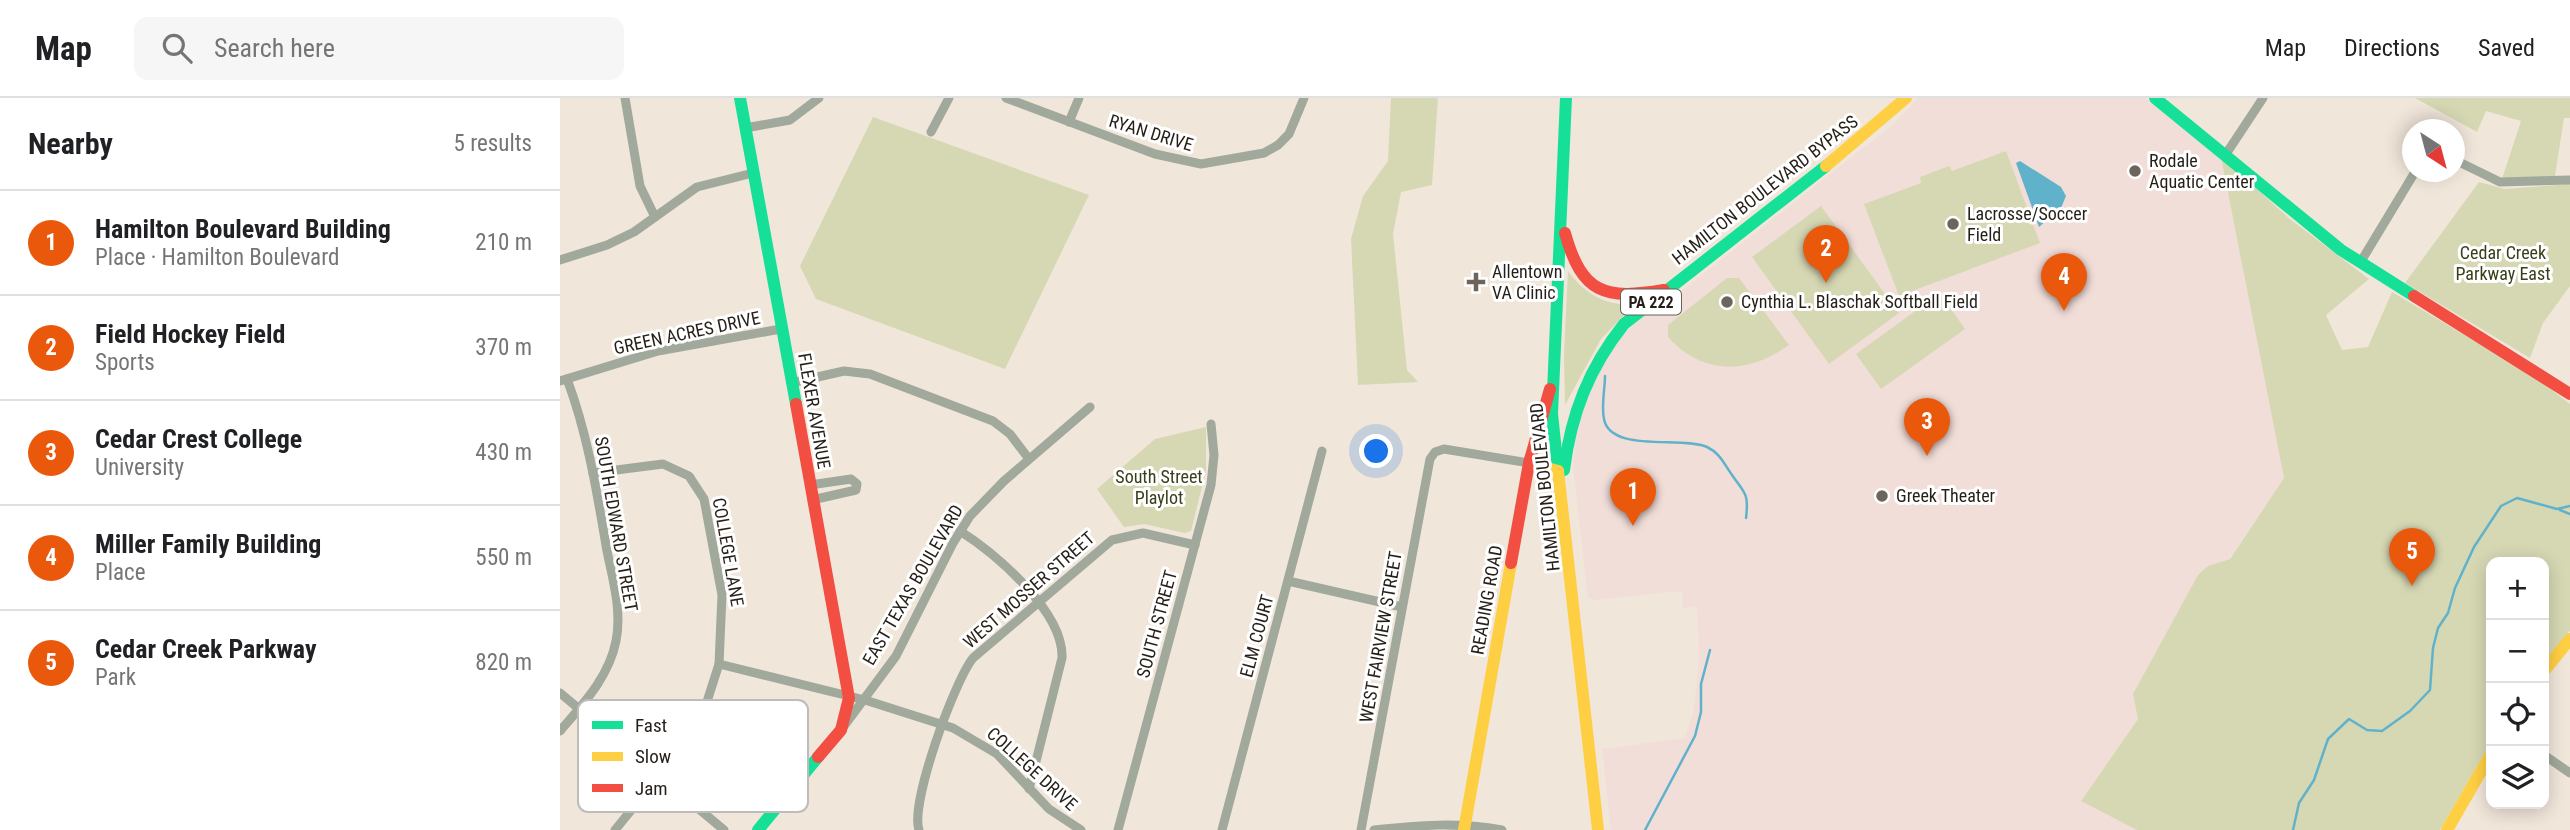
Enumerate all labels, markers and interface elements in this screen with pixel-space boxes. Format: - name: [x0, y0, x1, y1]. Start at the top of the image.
- search box: [134, 17, 624, 80]
- text: Map: [35, 29, 92, 68]
- icon: search: [158, 29, 196, 67]
- text: Search here: [214, 33, 335, 63]
- text: Map: [2265, 34, 2306, 62]
- text: Directions: [2344, 34, 2440, 62]
- text: Saved: [2478, 34, 2535, 62]
- street label: RYAN DRIVE: [1107, 110, 1196, 155]
- street label: HAMILTON BOULEVARD BYPASS: [1668, 111, 1862, 269]
- north arrow: [2402, 119, 2465, 182]
- text: Nearby: [28, 126, 113, 161]
- text: 5 results: [454, 130, 532, 157]
- place label: Rodale Aquatic Center: [2149, 150, 2255, 192]
- marker: Rodale Aquatic Center: [2127, 163, 2143, 179]
- place label: Lacrosse/Soccer Field: [1967, 203, 2088, 245]
- text: Hamilton Boulevard Building: [95, 214, 391, 244]
- marker: Lacrosse/Soccer Field: [1945, 216, 1961, 232]
- pin: 2: [1803, 225, 1849, 283]
- text: 1: [45, 229, 57, 256]
- text: 210 m: [475, 229, 532, 256]
- park label: Cedar Creek Parkway East: [2455, 242, 2551, 284]
- text: Place · Hamilton Boulevard: [95, 244, 339, 271]
- pin: 4: [2041, 253, 2087, 311]
- place label: Allentown VA Clinic: [1492, 261, 1562, 303]
- marker: Allentown VA Clinic: [1466, 272, 1486, 292]
- road number: PA 222: [1621, 290, 1681, 314]
- place label: Cynthia L. Blaschak Softball Field: [1741, 291, 1978, 312]
- marker: Cynthia L. Blaschak Softball Field: [1719, 294, 1735, 310]
- street label: GREEN ACRES DRIVE: [612, 307, 762, 358]
- text: Field Hockey Field: [95, 319, 285, 349]
- text: 2: [45, 334, 57, 361]
- text: 370 m: [475, 334, 532, 361]
- text: Sports: [95, 349, 155, 376]
- street label: FLEXER AVENUE: [794, 351, 835, 471]
- pin: 3: [1904, 398, 1950, 456]
- street label: HAMILTON BOULEVARD: [1525, 402, 1564, 572]
- text: Cedar Crest College: [95, 424, 302, 454]
- your location: [1359, 434, 1393, 468]
- street label: SOUTH EDWARD STREET: [591, 435, 642, 613]
- text: 3: [45, 439, 57, 466]
- text: 430 m: [475, 439, 532, 466]
- text: University: [95, 454, 184, 481]
- park label: South Street Playlot: [1115, 466, 1203, 508]
- pin: 1: [1610, 468, 1656, 526]
- place label: Greek Theater: [1896, 485, 1996, 506]
- marker: Greek Theater: [1874, 488, 1890, 504]
- street label: COLLEGE LANE: [709, 496, 748, 608]
- street label: EAST TEXAS BOULEVARD: [858, 501, 967, 669]
- street label: WEST MOSSER STREET: [959, 527, 1098, 652]
- pin: 5: [2389, 528, 2435, 586]
- text: Miller Family Building: [95, 529, 321, 559]
- text: 4: [45, 544, 57, 571]
- text: 550 m: [475, 544, 532, 571]
- street label: READING ROAD: [1467, 544, 1506, 656]
- street label: WEST FAIRVIEW STREET: [1355, 550, 1406, 724]
- map controls: [2486, 557, 2549, 809]
- button: +: [2486, 557, 2549, 620]
- text: Place: [95, 559, 145, 586]
- street label: SOUTH STREET: [1132, 568, 1181, 680]
- street label: ELM COURT: [1235, 592, 1278, 679]
- button: −: [2486, 620, 2549, 683]
- text: Cedar Creek Parkway: [95, 634, 317, 664]
- text: 5: [45, 649, 57, 676]
- text: 820 m: [475, 649, 532, 676]
- text: Park: [95, 664, 136, 691]
- button: locate: [2486, 683, 2549, 746]
- legend: [578, 700, 808, 812]
- text: Fast: [635, 714, 667, 737]
- street label: COLLEGE DRIVE: [983, 723, 1082, 815]
- text: Slow: [635, 745, 671, 768]
- button: layers: [2486, 746, 2549, 809]
- text: Jam: [635, 777, 668, 800]

